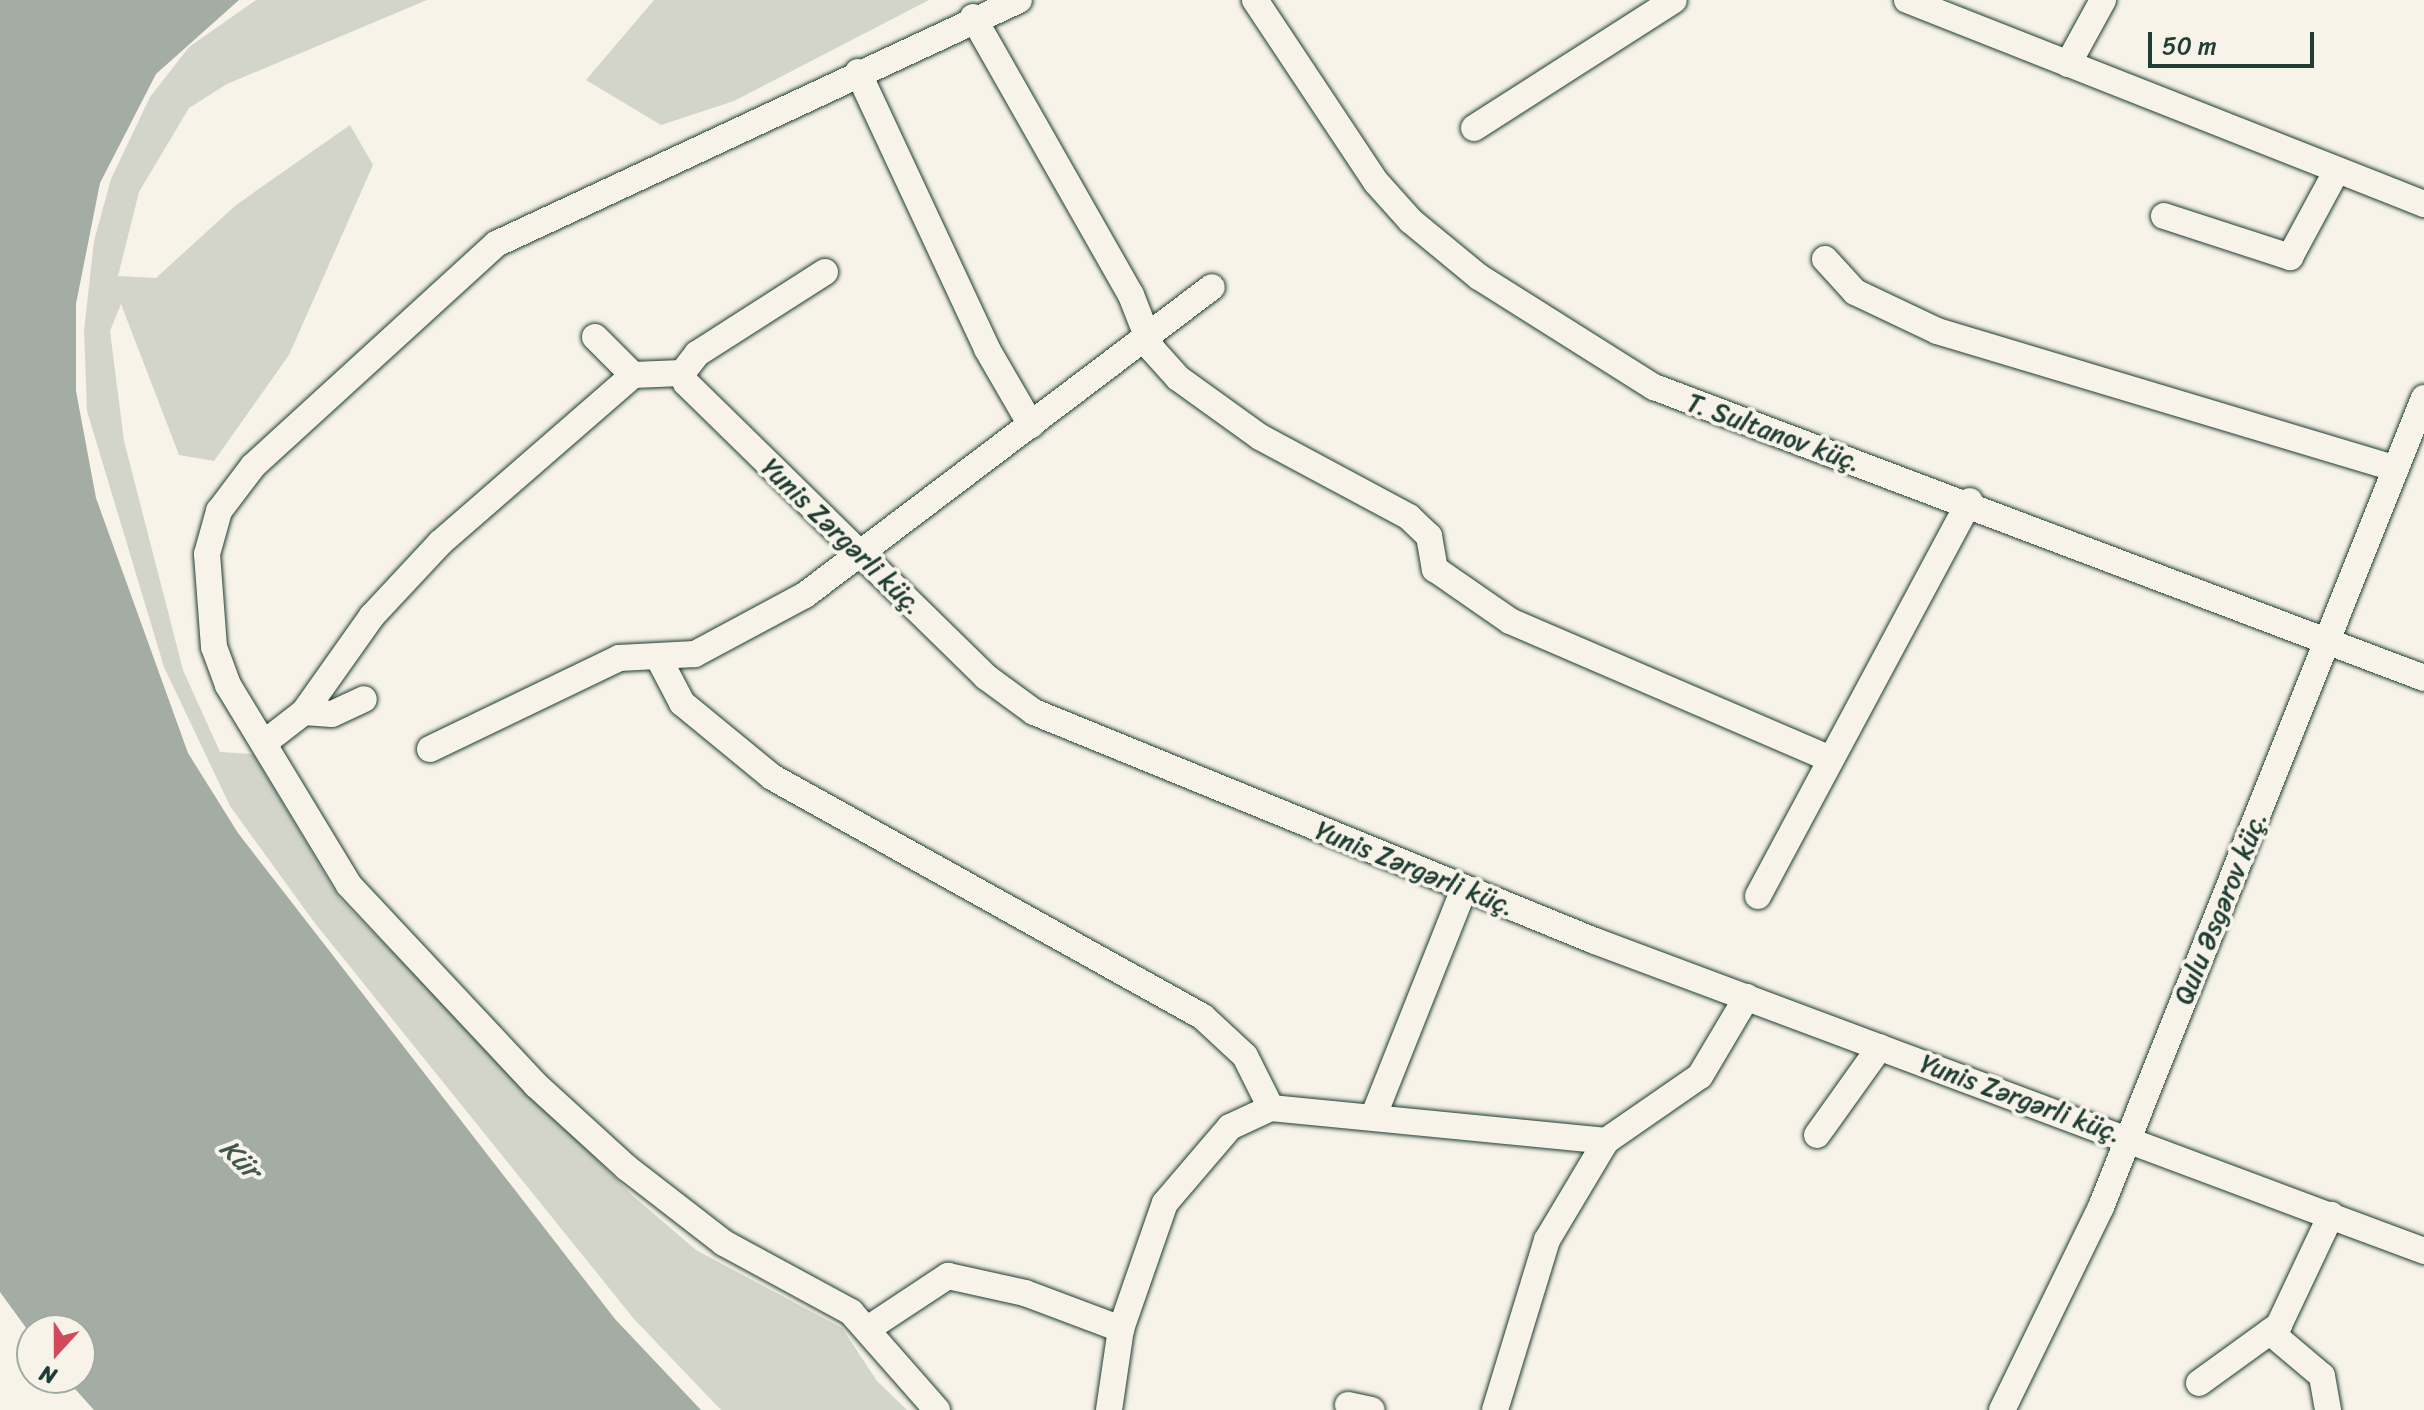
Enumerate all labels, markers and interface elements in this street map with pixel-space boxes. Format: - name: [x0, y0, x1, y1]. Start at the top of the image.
- scale bar: [2152, 16, 2318, 66]
- text: 50 m: [2162, 25, 2217, 67]
- street label: T. Sultanov küç.: [1683, 387, 1865, 479]
- street label: Yunis Zərgərli küç.: [755, 452, 929, 622]
- street label: Qulu Əsgərov küç.: [2168, 807, 2274, 1009]
- street label: Yunis Zərgərli küç.: [1311, 815, 1519, 923]
- street label: Yunis Zərgərli küç.: [1916, 1048, 2126, 1150]
- water label: Kür: [213, 1132, 267, 1186]
- north arrow: [16, 1314, 96, 1394]
- text: N: [34, 1354, 62, 1396]

